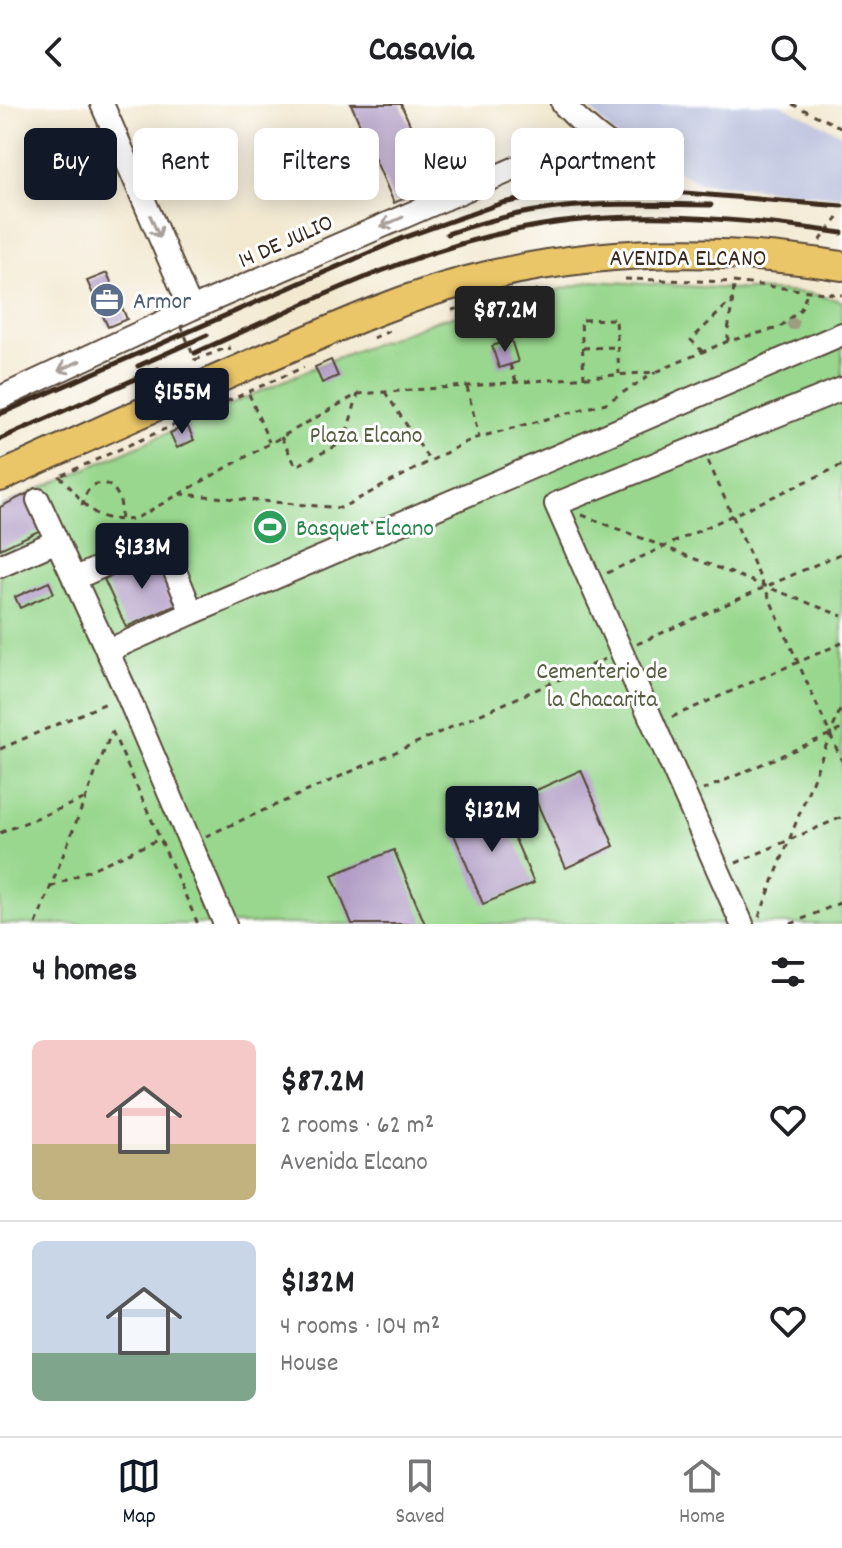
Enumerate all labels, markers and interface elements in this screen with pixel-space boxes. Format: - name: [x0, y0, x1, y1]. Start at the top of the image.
- text: Casavia: [368, 26, 474, 78]
- icon: back: [32, 30, 76, 74]
- icon: search: [766, 30, 810, 74]
- chip: Buy: [24, 128, 117, 200]
- chip: Rent: [133, 128, 238, 200]
- chip: Filters: [254, 128, 379, 200]
- chip: New: [395, 128, 495, 200]
- chip: Apartment: [511, 128, 684, 200]
- street label: 14 DE JULIO: [233, 207, 339, 279]
- one-way arrow: [149, 214, 164, 239]
- one-way arrow: [380, 215, 405, 230]
- street label: AVENIDA ELCANO: [609, 243, 767, 277]
- office icon: Armor: [88, 281, 126, 319]
- place label: Armor: [133, 286, 191, 320]
- pin: $87.2M: [440, 286, 570, 354]
- text: $87.2M: [473, 293, 537, 330]
- one-way arrow: [57, 359, 81, 374]
- pin: $155M: [126, 368, 238, 436]
- text: $155M: [153, 375, 211, 412]
- park label: Plaza Elcano: [309, 420, 423, 454]
- sports icon: Basquet Elcano: [251, 508, 289, 546]
- place label: Basquet Elcano: [296, 513, 434, 547]
- pin: $133M: [86, 523, 198, 591]
- text: $133M: [113, 530, 171, 567]
- park label: Cementerio de la Chacarita: [536, 656, 668, 718]
- pin: $132M: [436, 786, 548, 854]
- text: $132M: [463, 793, 521, 830]
- text: 4 homes: [32, 948, 137, 997]
- icon: filters: [766, 950, 810, 994]
- text: $87.2M: [280, 1059, 364, 1108]
- icon: home: [96, 1072, 192, 1168]
- icon: heart: [766, 1098, 810, 1142]
- text: 2 rooms · 62 m²: [280, 1108, 434, 1145]
- text: Avenida Elcano: [280, 1145, 428, 1182]
- text: $132M: [280, 1260, 355, 1309]
- icon: home: [96, 1273, 192, 1369]
- icon: heart: [766, 1299, 810, 1343]
- text: 4 rooms · 104 m²: [280, 1309, 440, 1346]
- text: House: [280, 1346, 338, 1383]
- tab: Map: [117, 1454, 161, 1533]
- tab: Saved: [395, 1454, 445, 1533]
- tab: Home: [679, 1454, 725, 1533]

